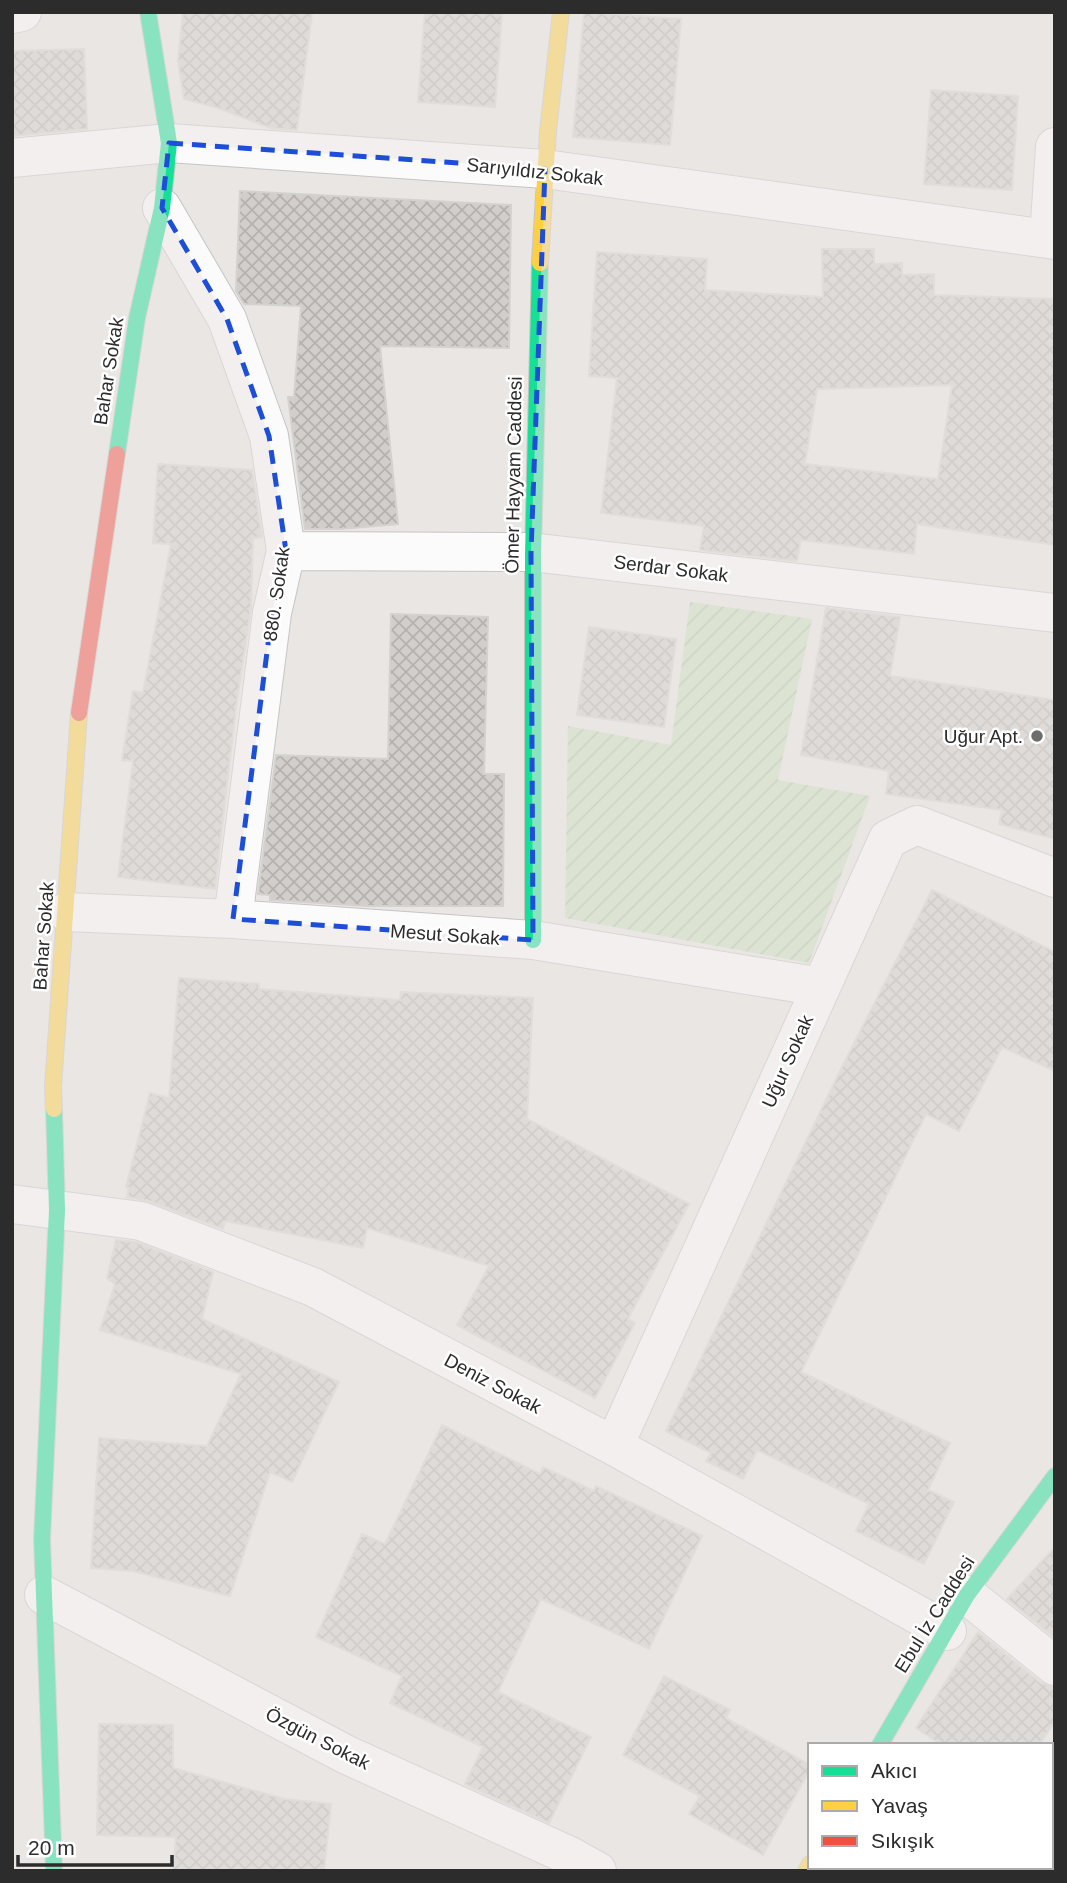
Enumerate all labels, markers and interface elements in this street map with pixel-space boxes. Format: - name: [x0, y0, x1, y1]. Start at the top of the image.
- street label: Sarıyıldız Sokak: [466, 154, 605, 189]
- street label: Bahar Sokak: [90, 315, 127, 426]
- street label: Ömer Hayyam Caddesi: [501, 376, 526, 574]
- street label: 880. Sokak: [259, 545, 294, 643]
- street label: Serdar Sokak: [613, 551, 730, 586]
- place label: Uğur Apt.: [944, 726, 1023, 747]
- marker: Uğur Apt.: [1029, 728, 1045, 744]
- street label: Bahar Sokak: [29, 881, 58, 991]
- street label: Mesut Sokak: [389, 920, 501, 949]
- street label: Uğur Sokak: [758, 1011, 817, 1111]
- street label: Deniz Sokak: [441, 1349, 545, 1418]
- street label: Ebul İz Caddesi: [890, 1552, 979, 1676]
- street label: Özgün Sokak: [262, 1703, 374, 1774]
- legend: [808, 1743, 1053, 1869]
- text: Akıcı: [871, 1759, 918, 1782]
- text: Yavaş: [871, 1794, 928, 1817]
- scale bar: [18, 1824, 172, 1868]
- text: Sıkışık: [871, 1829, 935, 1852]
- text: 20 m: [28, 1836, 75, 1859]

